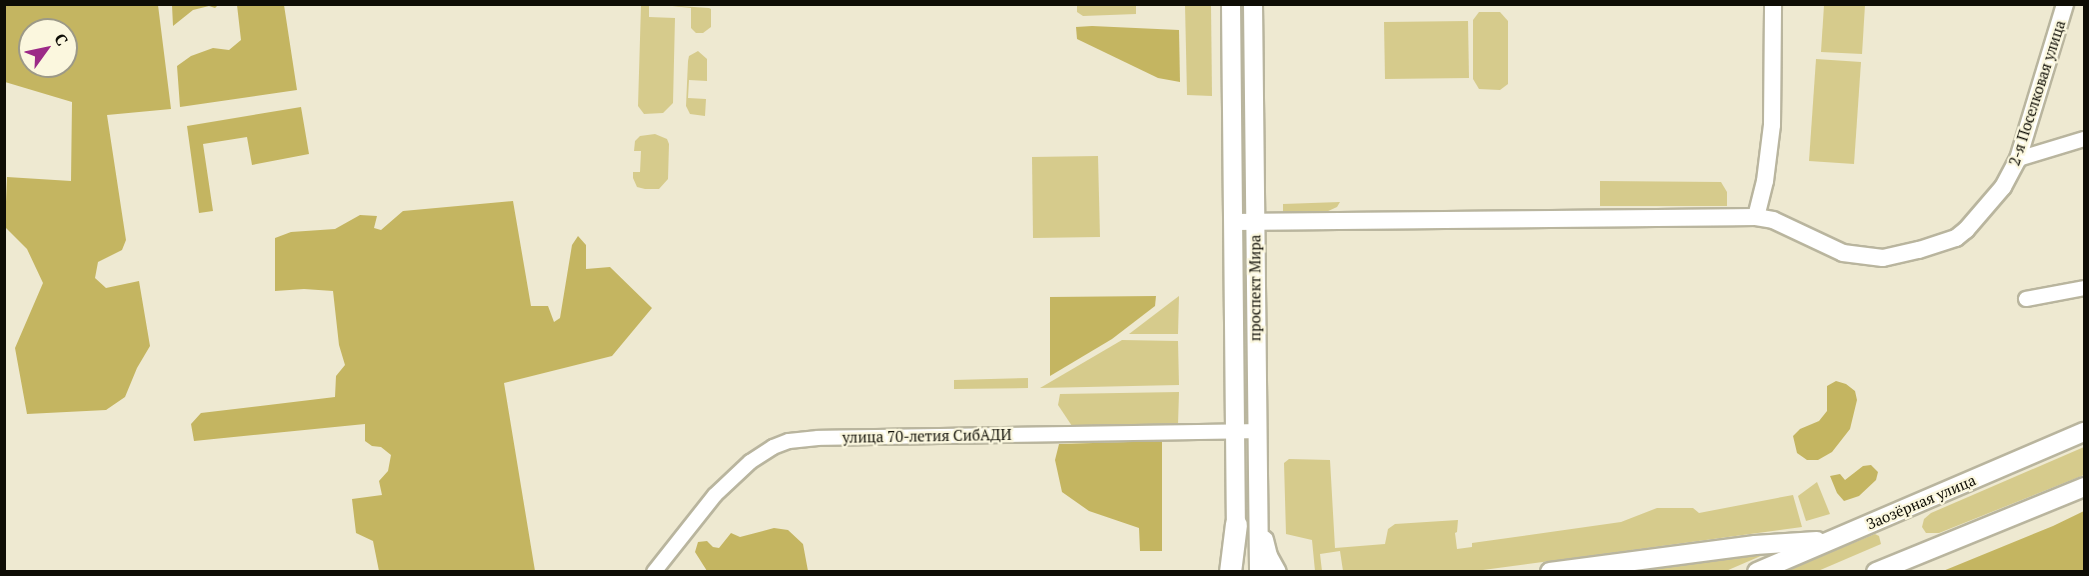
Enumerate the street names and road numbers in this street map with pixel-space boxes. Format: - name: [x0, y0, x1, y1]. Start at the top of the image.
- street label: 2-я Поселковая улица: [2005, 18, 2069, 168]
- street label: проспект Мира: [1246, 235, 1264, 341]
- street label: улица 70-летия СибАДИ: [842, 426, 1012, 446]
- street label: Заозёрная улица: [1864, 471, 1978, 533]

